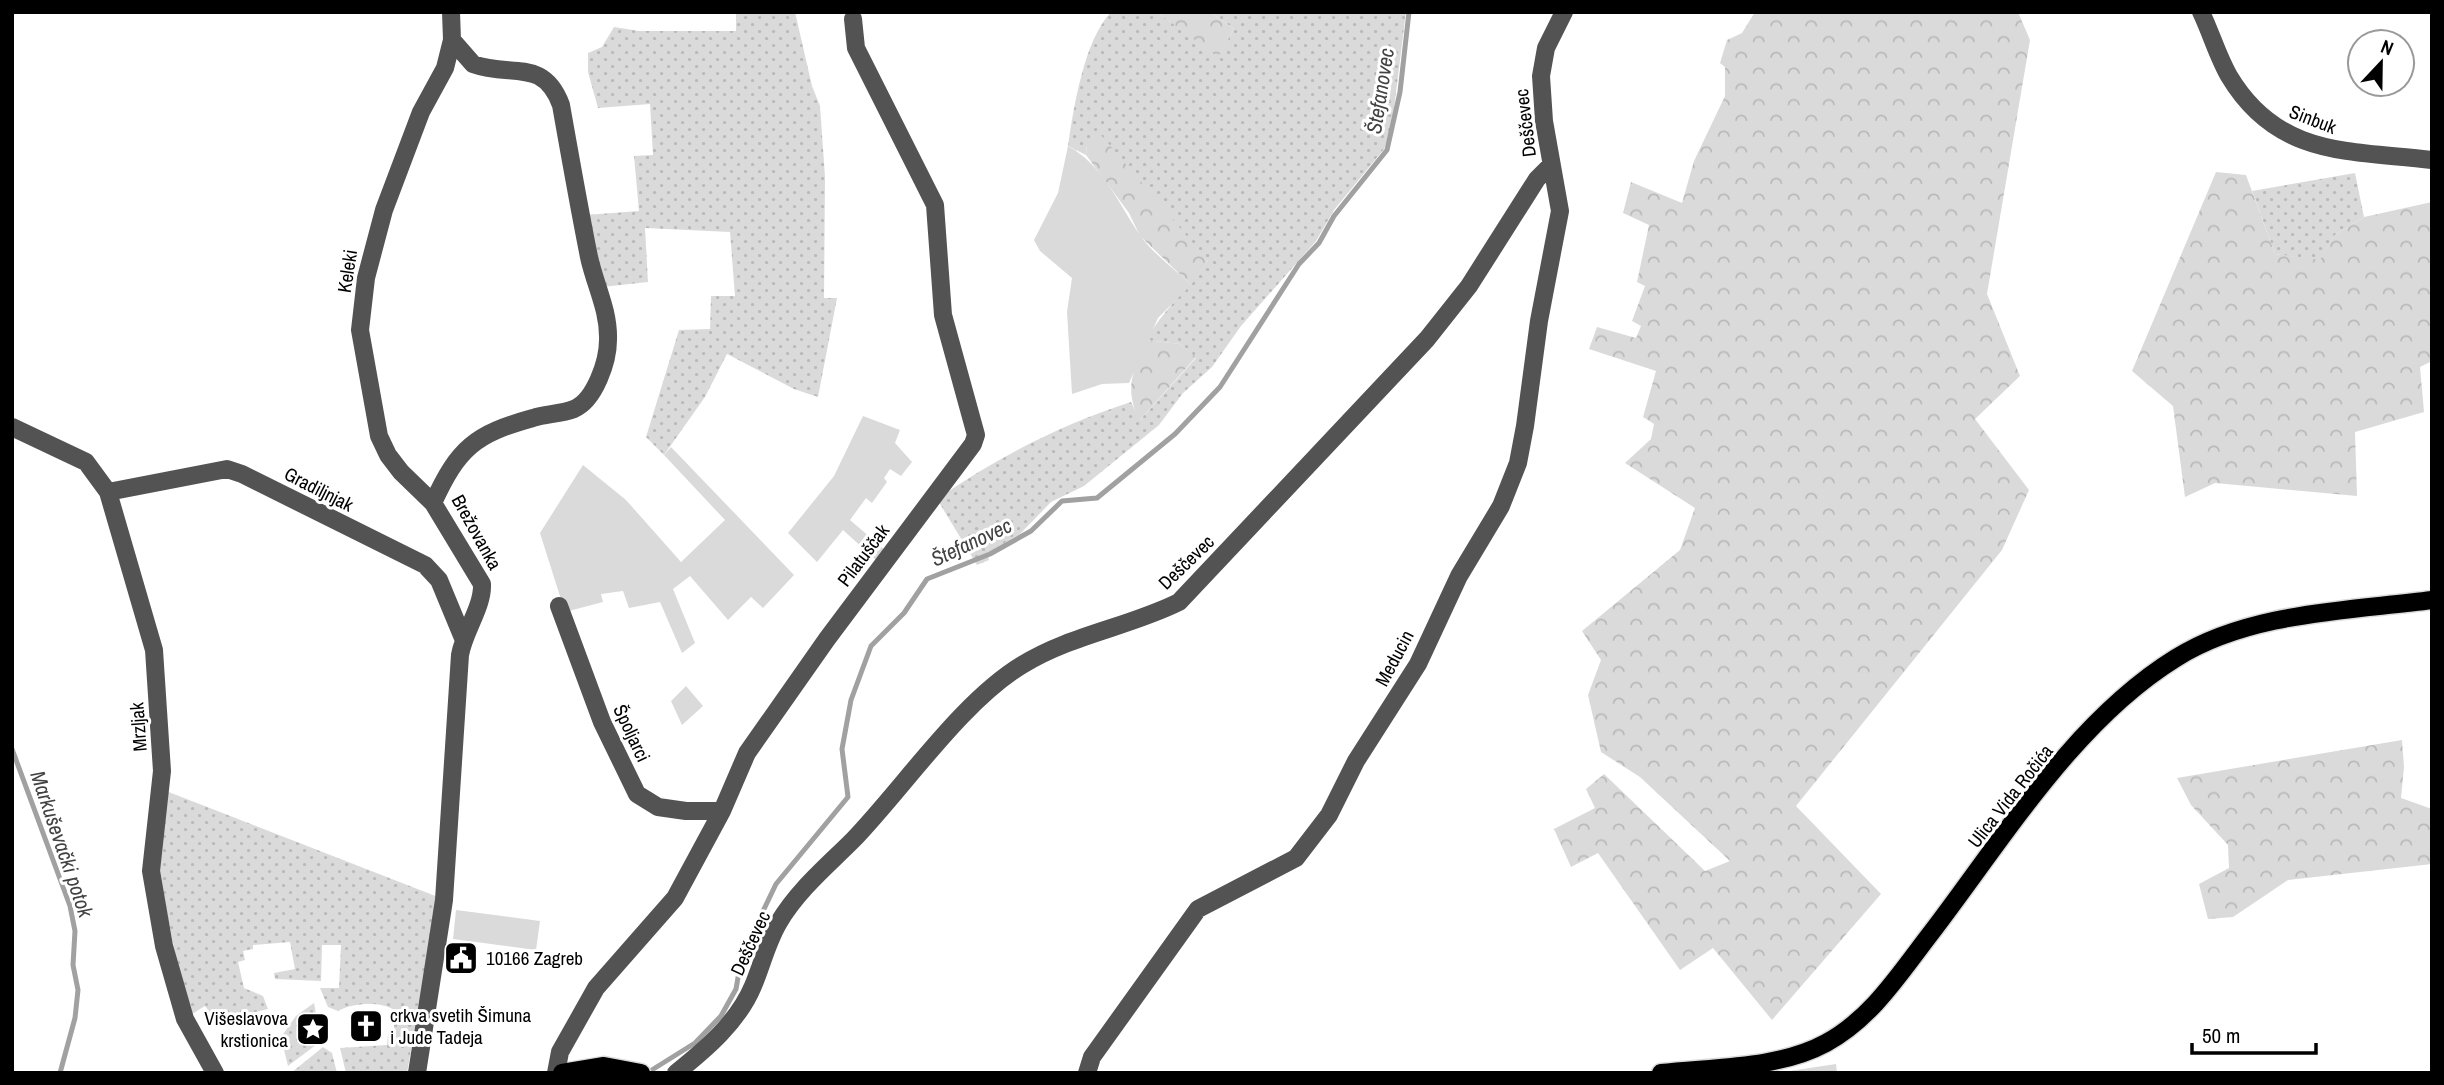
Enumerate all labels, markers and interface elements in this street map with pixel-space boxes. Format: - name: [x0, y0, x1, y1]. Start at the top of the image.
- north arrow: [2346, 28, 2416, 98]
- text: N: [2377, 33, 2397, 61]
- water label: Štefanovec: [1359, 46, 1401, 136]
- street label: Deščevec: [1508, 87, 1542, 159]
- street label: Sinbuk: [2286, 98, 2340, 140]
- street label: Keleki: [331, 248, 363, 294]
- street label: Gradiljnjak: [280, 461, 358, 518]
- street label: Brežovanka: [446, 490, 508, 575]
- water label: Štefanovec: [926, 510, 1017, 573]
- street label: Pilatuščak: [831, 518, 895, 592]
- street label: Deščevec: [1152, 529, 1220, 595]
- street label: Meducin: [1368, 626, 1420, 690]
- street label: Špoljarci: [607, 700, 657, 766]
- street label: Mrzljak: [123, 701, 153, 753]
- street label: Ulica Vida Ročića: [1961, 739, 2059, 853]
- water label: Markuševački potok: [23, 767, 101, 922]
- street label: Deščevec: [724, 906, 776, 979]
- public building icon: 10166 Zagreb: [442, 939, 480, 977]
- place label: 10166 Zagreb: [486, 945, 583, 971]
- place label: crkva svetih Šimuna i Jude Tadeja: [390, 1002, 531, 1050]
- place label: Višeslavova krstionica: [204, 1005, 288, 1053]
- church icon: crkva svetih Šimuna i Jude Tadeja: [347, 1007, 385, 1045]
- place icon: Višeslavova krstionica: [294, 1010, 332, 1048]
- scale bar: [2192, 1012, 2316, 1056]
- text: 50 m: [2202, 1021, 2240, 1050]

